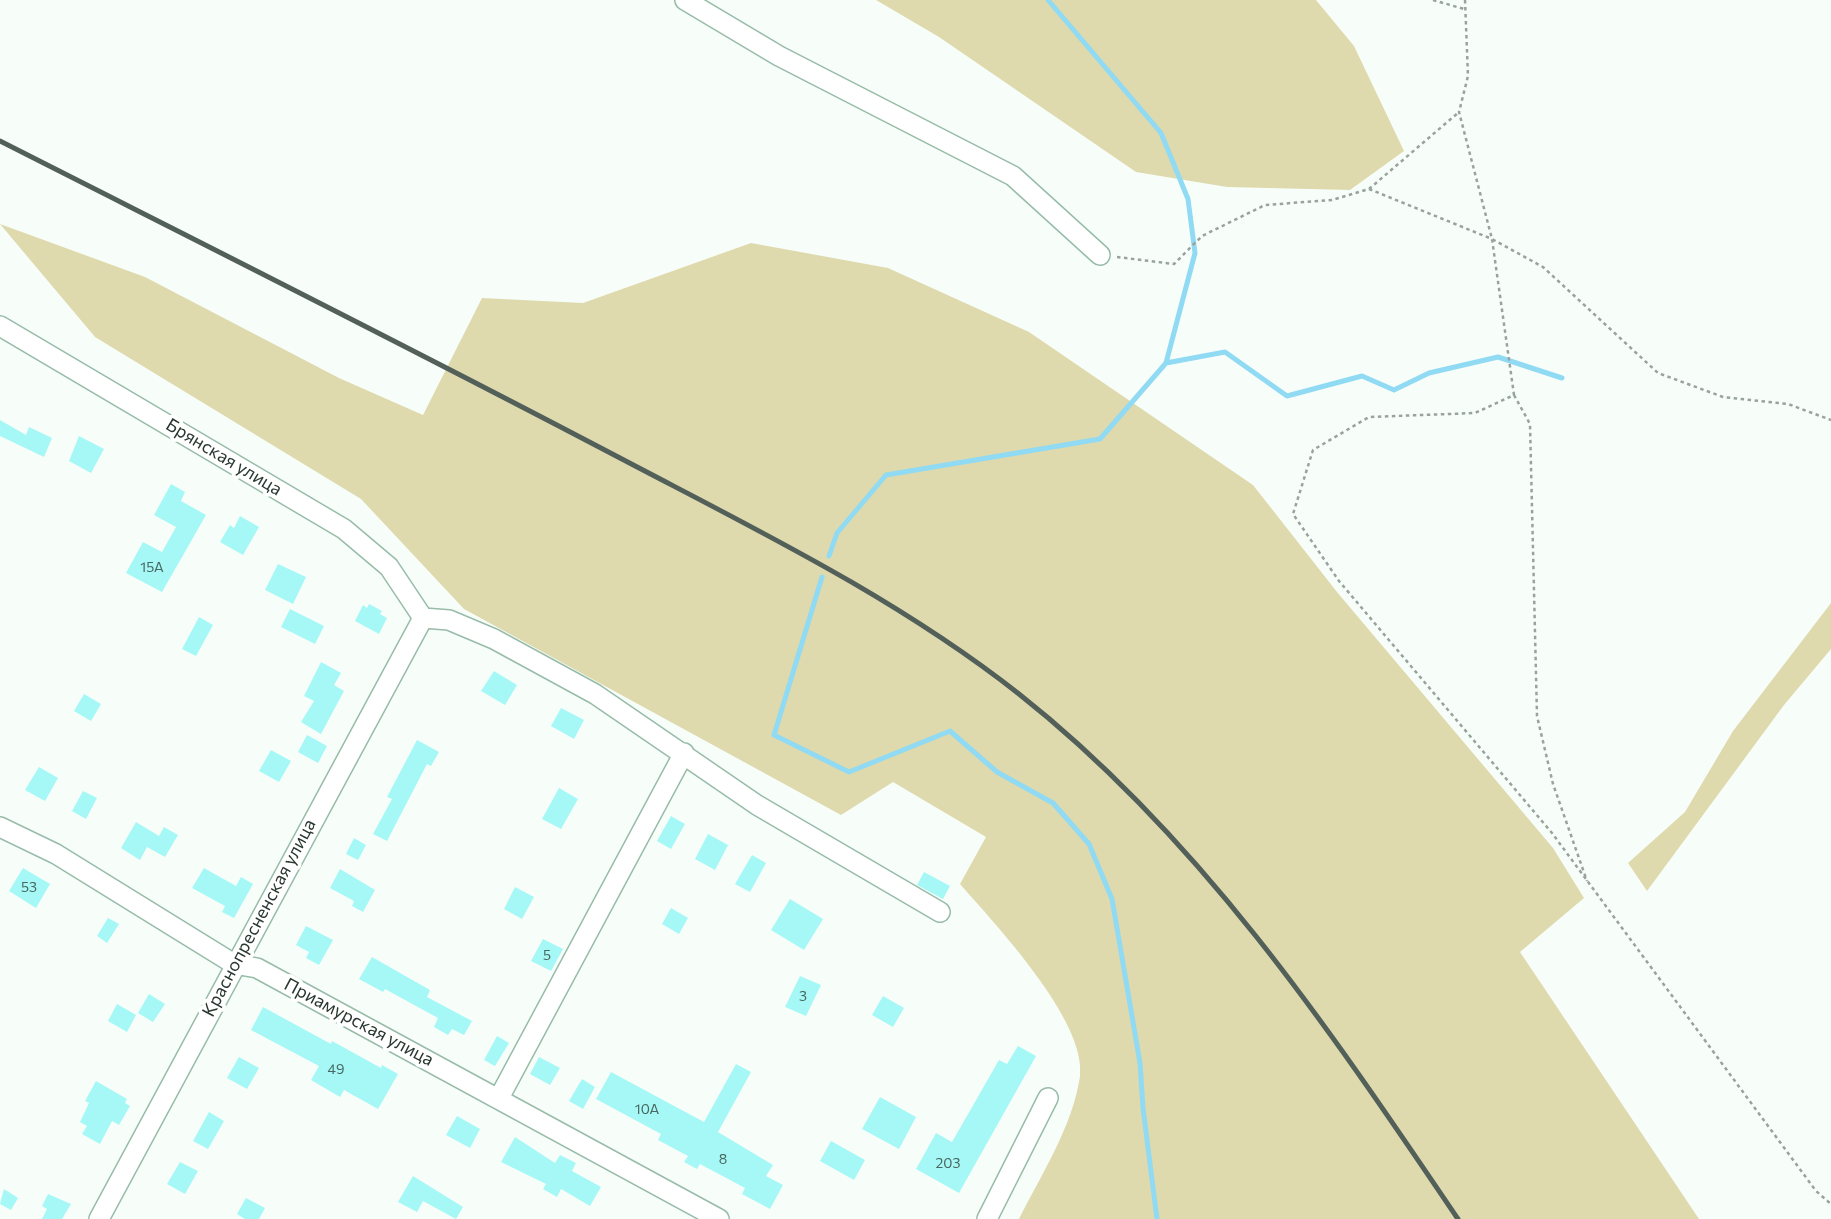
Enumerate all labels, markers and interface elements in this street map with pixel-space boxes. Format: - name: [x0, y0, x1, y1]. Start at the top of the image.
- street label: Брянская улица: [162, 414, 286, 500]
- house number: 15А: [140, 559, 164, 575]
- street label: Краснопресненская улица: [198, 815, 320, 1021]
- house number: 53: [21, 879, 37, 895]
- house number: 5: [543, 947, 551, 963]
- street label: Приамурская улица: [281, 973, 437, 1071]
- house number: 3: [799, 988, 807, 1004]
- house number: 49: [328, 1061, 344, 1077]
- house number: 10А: [635, 1101, 659, 1117]
- house number: 8: [719, 1151, 727, 1167]
- house number: 203: [936, 1155, 960, 1171]

